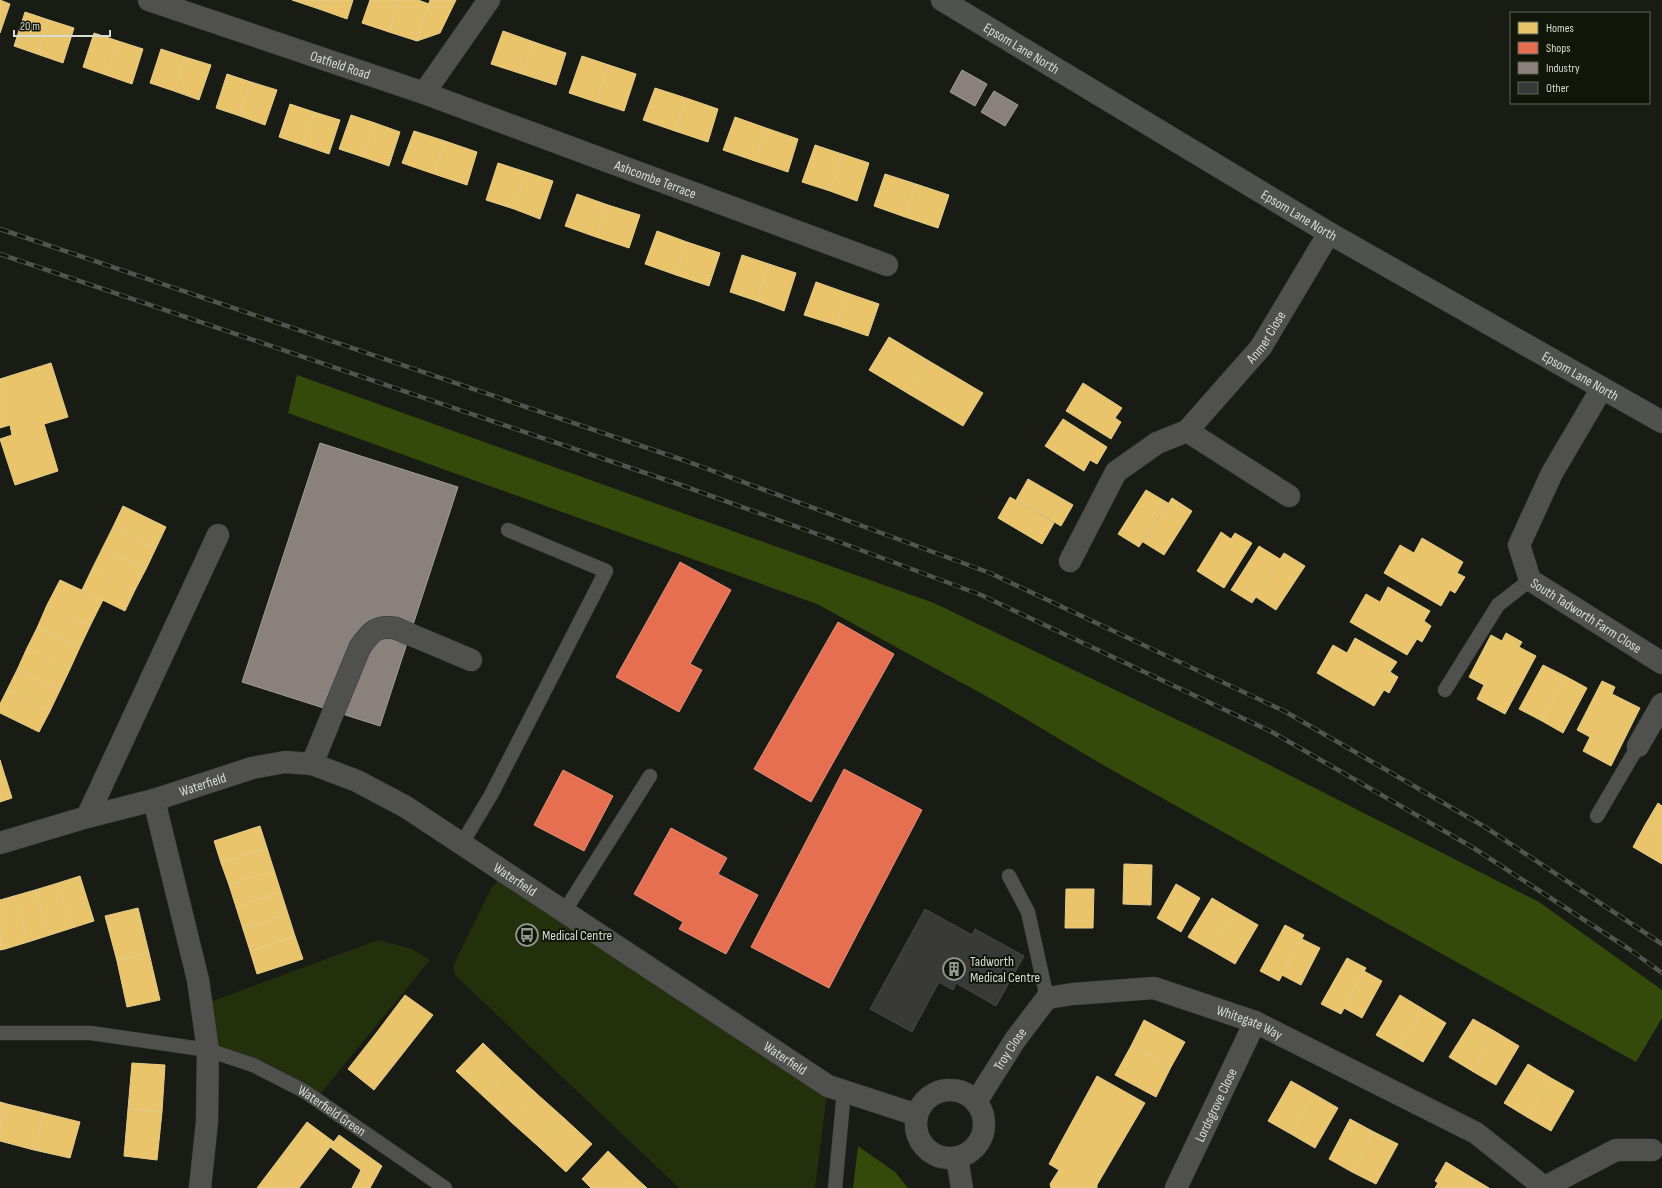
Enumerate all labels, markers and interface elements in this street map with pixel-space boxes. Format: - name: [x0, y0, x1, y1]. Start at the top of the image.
- scale bar: [14, 12, 110, 38]
- legend: [1510, 12, 1650, 104]
- text: 20 m: [20, 19, 40, 34]
- street label: Epsom Lane North: [980, 19, 1062, 78]
- text: Homes: [1546, 21, 1574, 36]
- text: Shops: [1546, 41, 1571, 56]
- street label: Oatfield Road: [308, 47, 373, 83]
- text: Industry: [1546, 61, 1580, 76]
- text: Other: [1546, 81, 1570, 96]
- street label: Ashcombe Terrace: [611, 156, 699, 202]
- street label: Epsom Lane North: [1258, 186, 1340, 245]
- street label: Anmer Close: [1242, 308, 1290, 368]
- street label: Epsom Lane North: [1539, 348, 1622, 405]
- street label: South Tadworth Farm Close: [1527, 575, 1645, 657]
- street label: Waterfield: [177, 769, 228, 800]
- street label: Waterfield: [490, 859, 540, 900]
- bus stop icon: Medical Centre: [514, 922, 540, 948]
- place label: Medical Centre: [542, 927, 612, 944]
- place label: Tadworth Medical Centre: [970, 953, 1040, 986]
- building icon: Tadworth Medical Centre: [941, 956, 967, 982]
- street label: Whitegate Way: [1214, 1002, 1286, 1044]
- street label: Troy Close: [990, 1024, 1030, 1074]
- street label: Waterfield: [760, 1038, 810, 1079]
- street label: Lordsgrove Close: [1191, 1066, 1241, 1145]
- street label: Waterfield Green: [295, 1081, 369, 1140]

